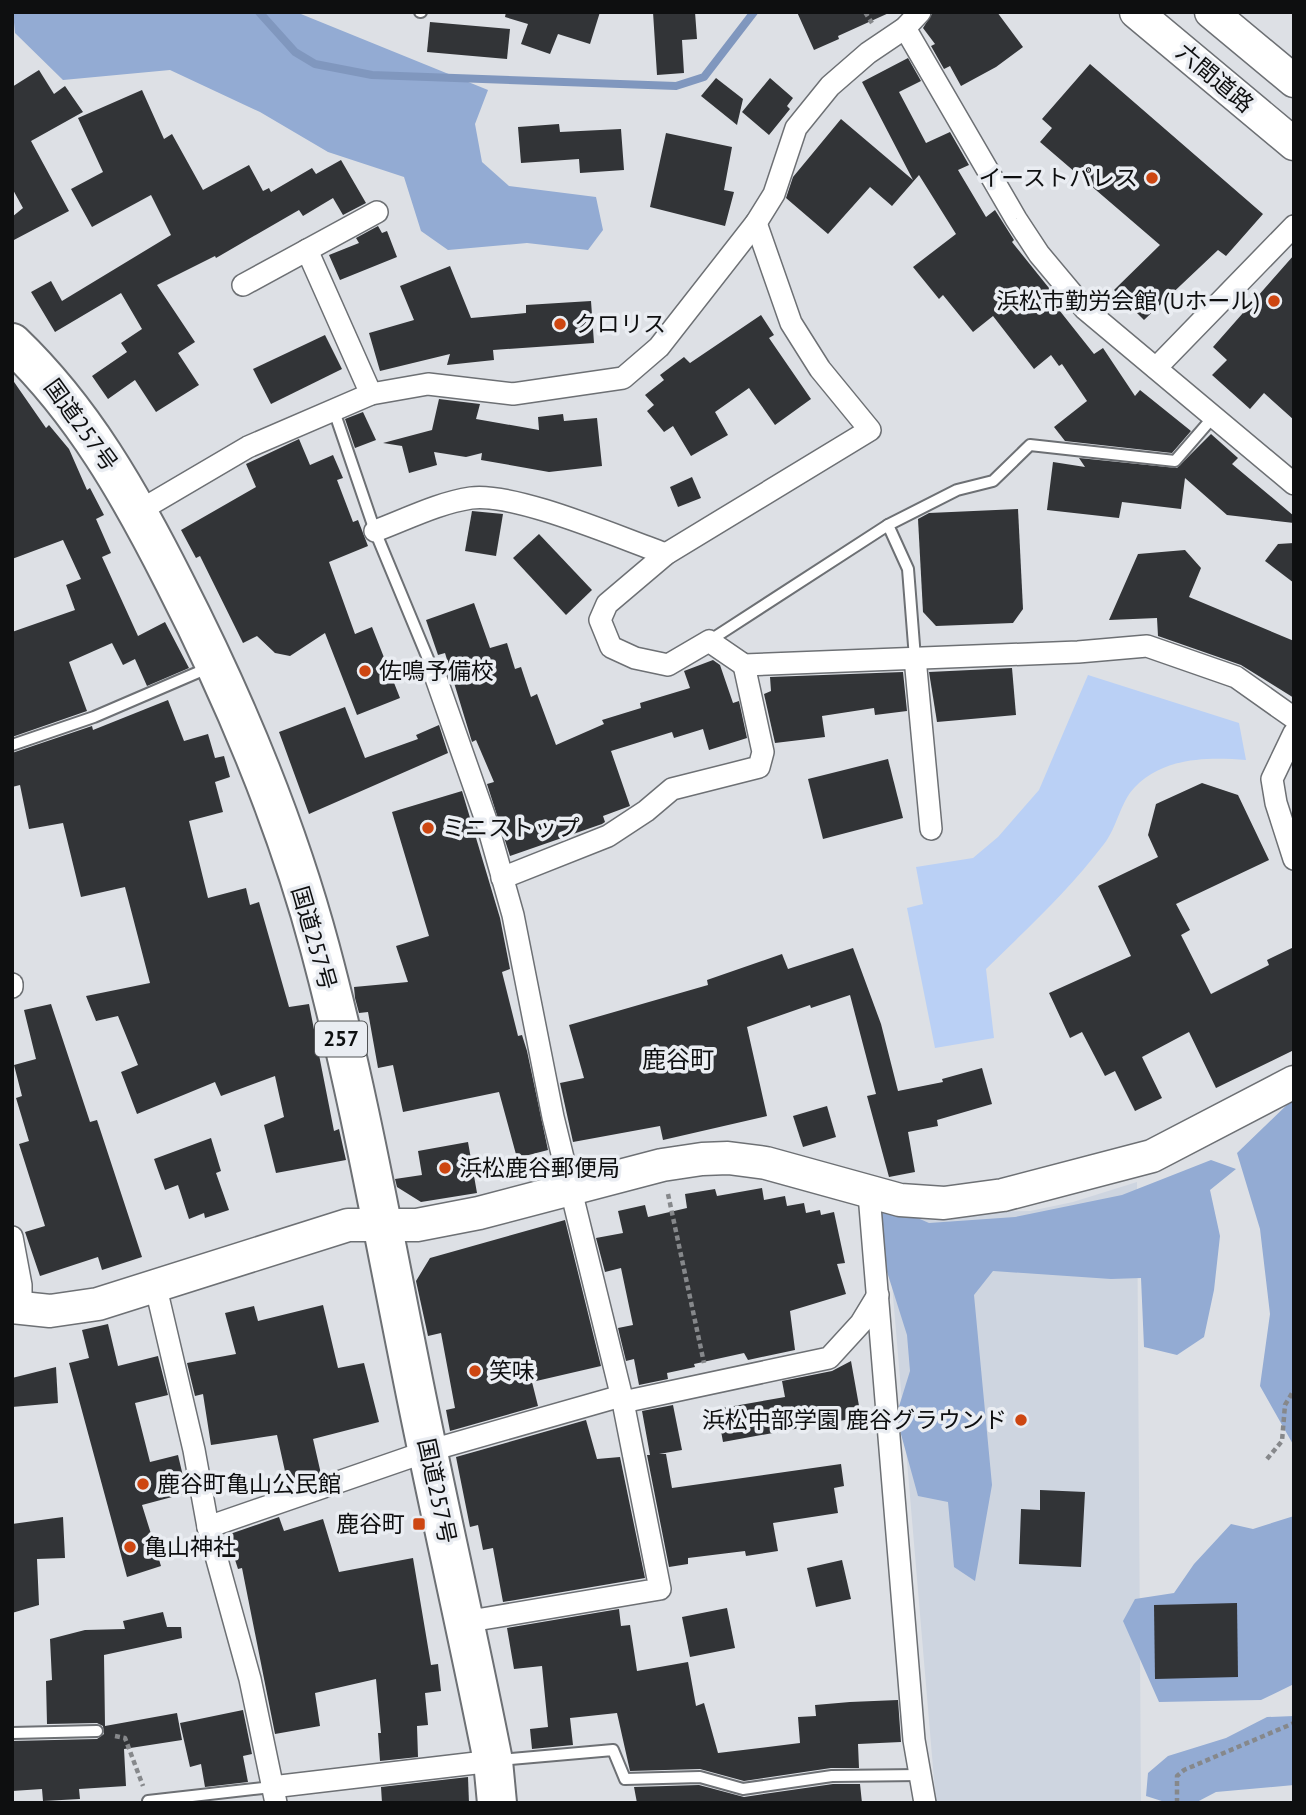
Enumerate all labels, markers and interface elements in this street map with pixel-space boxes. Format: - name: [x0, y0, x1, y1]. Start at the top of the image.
- street label: 六間道路: [1171, 37, 1260, 118]
- place label: イーストパレス: [978, 163, 1138, 192]
- marker: イーストパレス: [1144, 170, 1160, 186]
- place label: 浜松市勤労会館 (Uホール): [996, 286, 1260, 315]
- marker: 浜松市勤労会館 (Uホール): [1266, 293, 1282, 309]
- place label: クロリス: [574, 309, 666, 338]
- marker: クロリス: [552, 316, 568, 332]
- street label: 国道257号: [38, 373, 124, 476]
- place label: 佐鳴予備校: [379, 656, 494, 685]
- marker: 佐鳴予備校: [357, 663, 373, 679]
- place label: ミニストップ: [442, 813, 580, 842]
- marker: ミニストップ: [420, 820, 436, 836]
- street label: 国道257号: [286, 883, 343, 993]
- road number: 257: [315, 1021, 367, 1056]
- district label: 鹿谷町: [642, 1044, 714, 1075]
- place label: 浜松鹿谷郵便局: [459, 1153, 620, 1182]
- marker: 浜松鹿谷郵便局: [437, 1160, 453, 1176]
- place label: 笑味: [489, 1356, 535, 1385]
- marker: 笑味: [467, 1363, 483, 1379]
- place label: 浜松中部学園 鹿谷グラウンド: [702, 1405, 1007, 1434]
- marker: 浜松中部学園 鹿谷グラウンド: [1013, 1412, 1029, 1428]
- street label: 国道257号: [412, 1436, 463, 1546]
- place label: 鹿谷町亀山公民館: [157, 1469, 341, 1498]
- marker: 鹿谷町亀山公民館: [135, 1476, 151, 1492]
- place label: 鹿谷町: [336, 1509, 405, 1538]
- marker: 鹿谷町: [411, 1516, 427, 1532]
- place label: 亀山神社: [144, 1532, 236, 1561]
- marker: 亀山神社: [122, 1539, 138, 1555]

